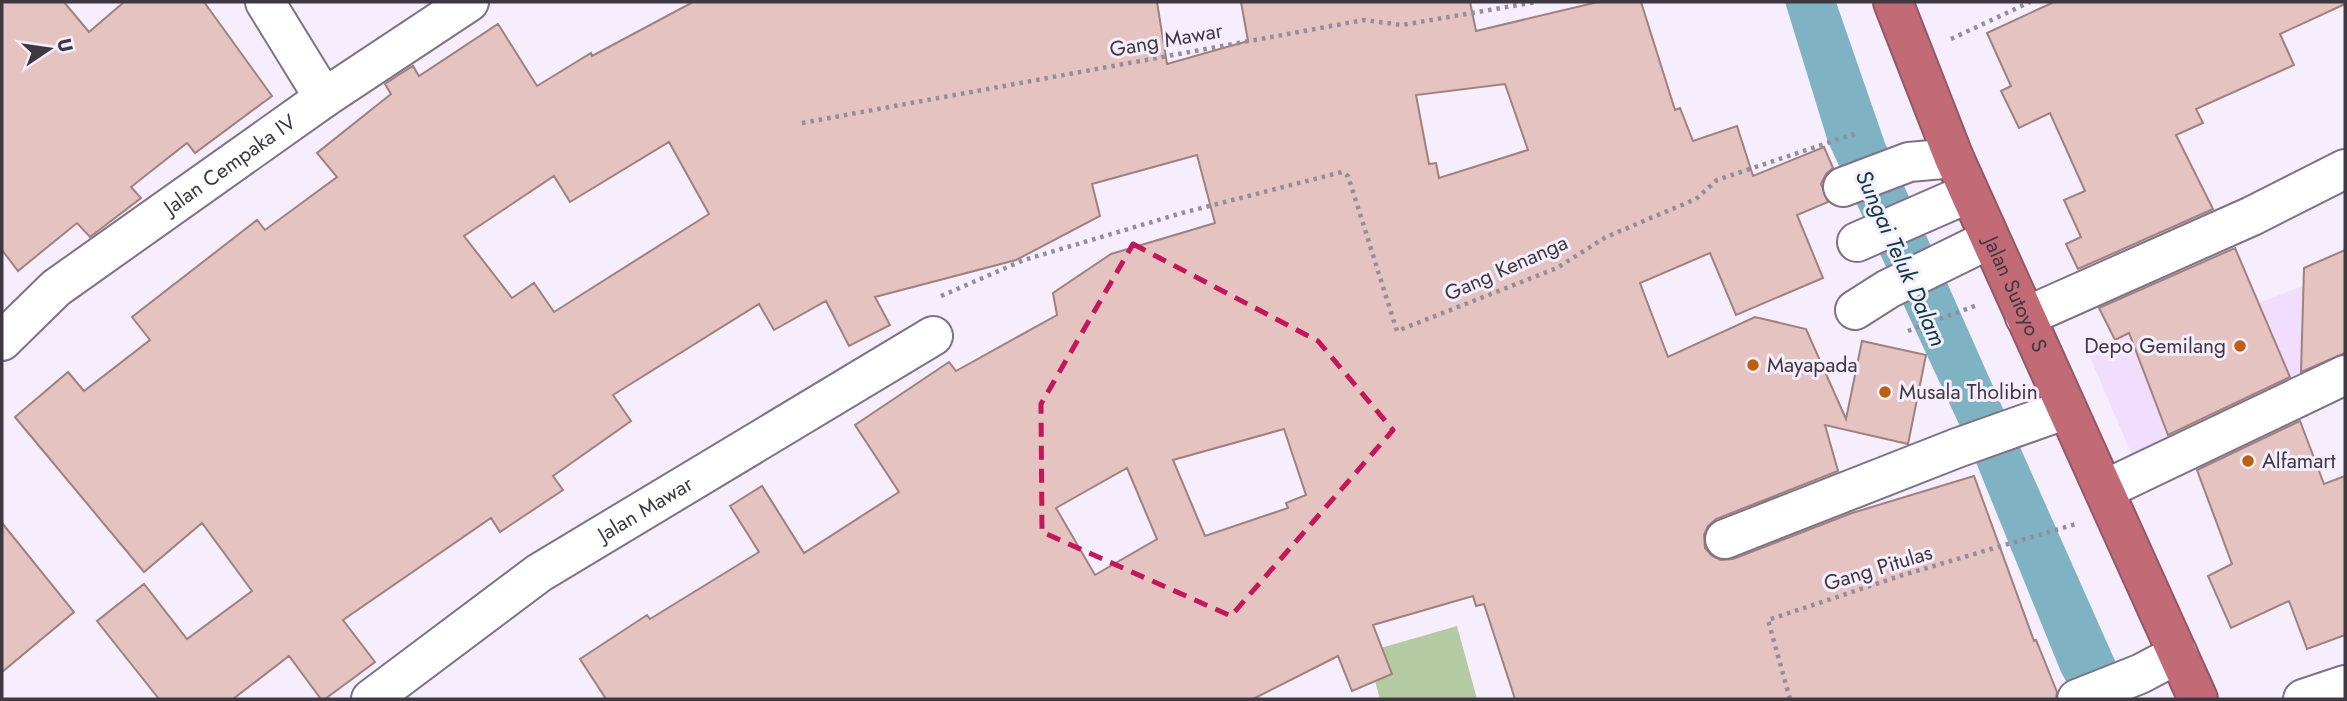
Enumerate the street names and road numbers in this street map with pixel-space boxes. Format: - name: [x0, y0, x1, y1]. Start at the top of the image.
- street label: Gang Mawar: [1107, 15, 1226, 65]
- street label: Jalan Cempaka IV: [155, 107, 302, 224]
- street label: Gang Kenanga: [1440, 227, 1572, 309]
- street label: Jalan Sutoyo S: [1975, 229, 2055, 357]
- street label: Jalan Mawar: [590, 468, 699, 551]
- street label: Gang Pitulas: [1820, 537, 1936, 599]

